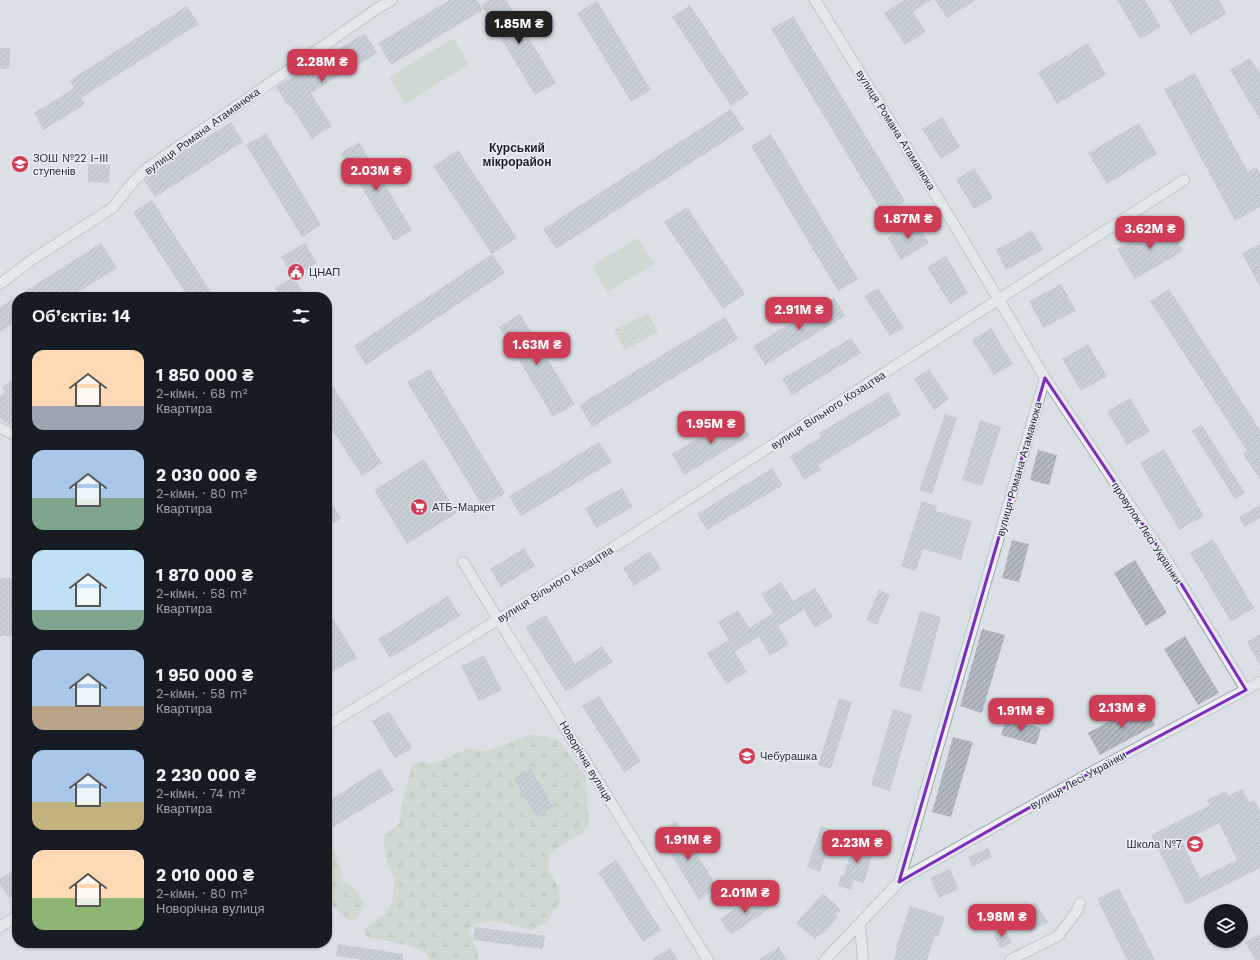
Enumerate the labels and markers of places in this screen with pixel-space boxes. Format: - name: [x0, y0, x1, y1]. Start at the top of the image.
- pin: 1.85M ₴: [482, 11, 556, 45]
- pin: 2.28M ₴: [285, 49, 359, 83]
- place label: ЗОШ №22 І-ІІІ ступенів: [33, 152, 108, 178]
- school or university icon: ЗОШ №22 І-ІІІ ступенів: [10, 154, 30, 174]
- pin: 2.03M ₴: [339, 158, 413, 192]
- pin: 1.87M ₴: [871, 206, 945, 240]
- pin: 3.62M ₴: [1113, 216, 1187, 250]
- public building icon: ЦНАП: [286, 262, 306, 282]
- place label: ЦНАП: [309, 266, 340, 279]
- pin: 2.91M ₴: [762, 297, 836, 331]
- pin: 1.63M ₴: [500, 332, 574, 366]
- pin: 1.95M ₴: [674, 411, 748, 445]
- supermarket icon: АТБ-Маркет: [409, 497, 429, 517]
- place label: АТБ-Маркет: [432, 501, 495, 514]
- pin: 2.13M ₴: [1085, 695, 1159, 729]
- pin: 1.91M ₴: [984, 698, 1058, 732]
- school or university icon: Чебурашка: [737, 746, 757, 766]
- place label: Чебурашка: [760, 750, 818, 763]
- pin: 1.91M ₴: [651, 827, 725, 861]
- pin: 2.23M ₴: [820, 830, 894, 864]
- school or university icon: Школа №7: [1185, 834, 1205, 854]
- place label: Школа №7: [1127, 838, 1182, 851]
- pin: 2.01M ₴: [708, 880, 782, 914]
- pin: 1.98M ₴: [965, 904, 1039, 938]

